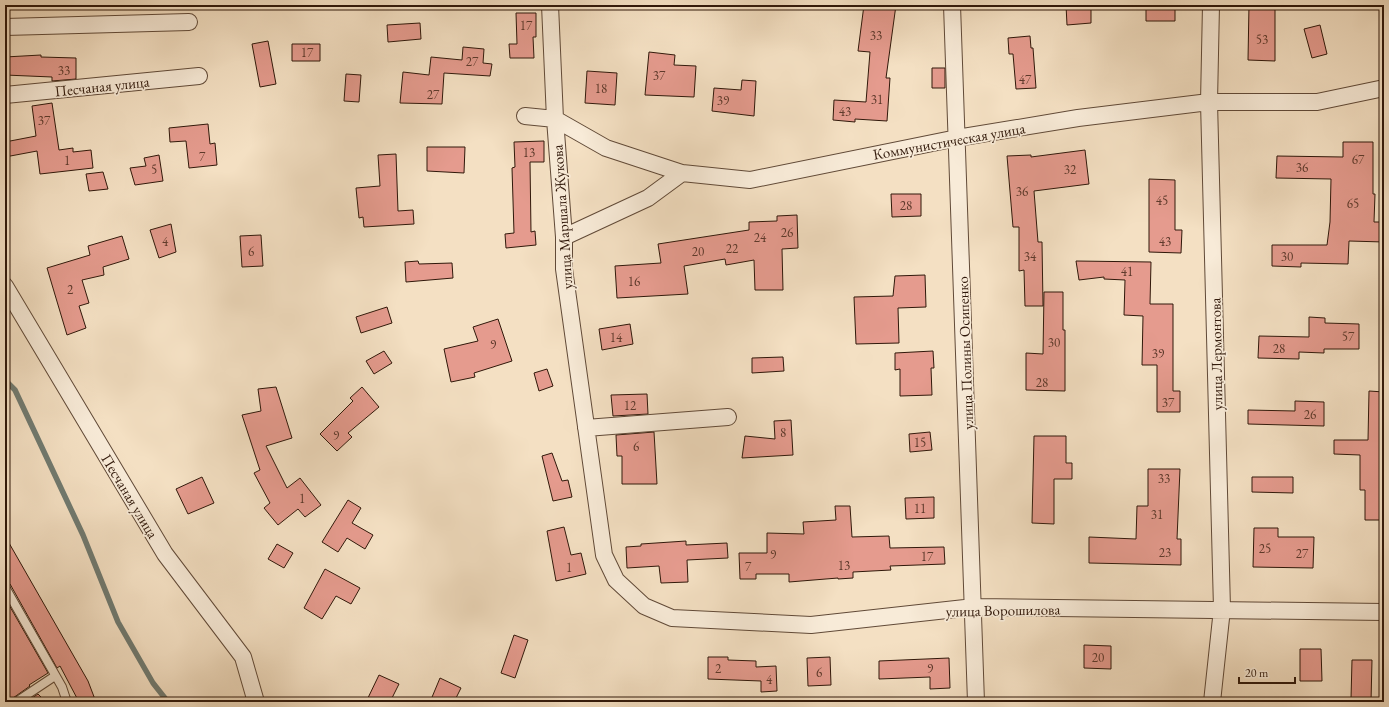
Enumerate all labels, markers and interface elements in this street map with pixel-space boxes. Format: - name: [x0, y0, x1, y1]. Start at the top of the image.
- house number: 17: [520, 17, 533, 34]
- house number: 33: [870, 27, 882, 44]
- house number: 53: [1256, 31, 1268, 48]
- house number: 17: [301, 44, 314, 61]
- house number: 27: [466, 53, 479, 70]
- house number: 33: [58, 62, 70, 79]
- house number: 37: [653, 67, 666, 84]
- house number: 47: [1019, 71, 1032, 88]
- street label: Песчаная улица: [54, 72, 150, 100]
- house number: 18: [595, 80, 607, 97]
- house number: 27: [427, 86, 440, 103]
- house number: 31: [871, 91, 883, 108]
- house number: 39: [717, 92, 730, 109]
- house number: 43: [839, 103, 851, 120]
- house number: 37: [38, 112, 51, 129]
- street label: Коммунистическая улица: [871, 118, 1027, 164]
- house number: 13: [523, 144, 535, 161]
- street label: улица Маршала Жукова: [547, 144, 577, 290]
- house number: 7: [199, 148, 206, 165]
- house number: 67: [1352, 151, 1365, 168]
- house number: 1: [64, 152, 70, 169]
- house number: 36: [1296, 159, 1308, 176]
- house number: 5: [151, 161, 157, 178]
- house number: 32: [1064, 161, 1077, 178]
- house number: 36: [1016, 183, 1028, 200]
- house number: 45: [1156, 192, 1168, 209]
- house number: 65: [1347, 195, 1359, 212]
- house number: 28: [900, 197, 912, 214]
- house number: 26: [781, 224, 793, 241]
- house number: 24: [754, 229, 767, 246]
- house number: 4: [162, 233, 169, 250]
- house number: 43: [1159, 233, 1171, 250]
- house number: 22: [726, 240, 739, 257]
- house number: 6: [248, 243, 254, 260]
- house number: 20: [692, 243, 704, 260]
- house number: 34: [1024, 248, 1037, 265]
- house number: 30: [1281, 248, 1293, 265]
- house number: 41: [1121, 263, 1133, 280]
- house number: 16: [628, 273, 640, 290]
- street label: улица Полины Осипенко: [953, 276, 977, 430]
- house number: 2: [67, 281, 74, 298]
- street label: улица Лермонтова: [1206, 297, 1226, 411]
- house number: 57: [1342, 328, 1355, 345]
- house number: 14: [610, 329, 623, 346]
- house number: 30: [1048, 334, 1060, 351]
- house number: 9: [490, 336, 497, 353]
- house number: 28: [1273, 340, 1285, 357]
- house number: 39: [1152, 345, 1165, 362]
- house number: 28: [1036, 374, 1048, 391]
- house number: 37: [1162, 394, 1175, 411]
- house number: 12: [624, 397, 637, 414]
- house number: 26: [1304, 406, 1316, 423]
- house number: 8: [780, 424, 786, 441]
- house number: 9: [333, 427, 340, 444]
- house number: 15: [914, 434, 926, 451]
- house number: 6: [633, 438, 639, 455]
- street label: Песчаная улица: [97, 450, 163, 542]
- house number: 33: [1158, 470, 1170, 487]
- house number: 1: [299, 490, 305, 507]
- house number: 11: [914, 500, 926, 517]
- house number: 31: [1151, 506, 1163, 523]
- house number: 25: [1259, 540, 1271, 557]
- house number: 23: [1159, 544, 1171, 561]
- house number: 27: [1296, 545, 1309, 562]
- house number: 9: [770, 546, 777, 563]
- house number: 17: [921, 548, 934, 565]
- house number: 13: [838, 557, 850, 574]
- house number: 7: [745, 558, 752, 575]
- house number: 1: [566, 559, 572, 576]
- street label: улица Ворошилова: [945, 599, 1061, 621]
- house number: 20: [1092, 649, 1104, 666]
- scale bar: [1239, 659, 1295, 685]
- house number: 2: [715, 660, 722, 677]
- house number: 9: [927, 660, 934, 677]
- house number: 6: [816, 664, 822, 681]
- text: 20 m: [1245, 665, 1269, 681]
- house number: 4: [766, 671, 773, 688]

